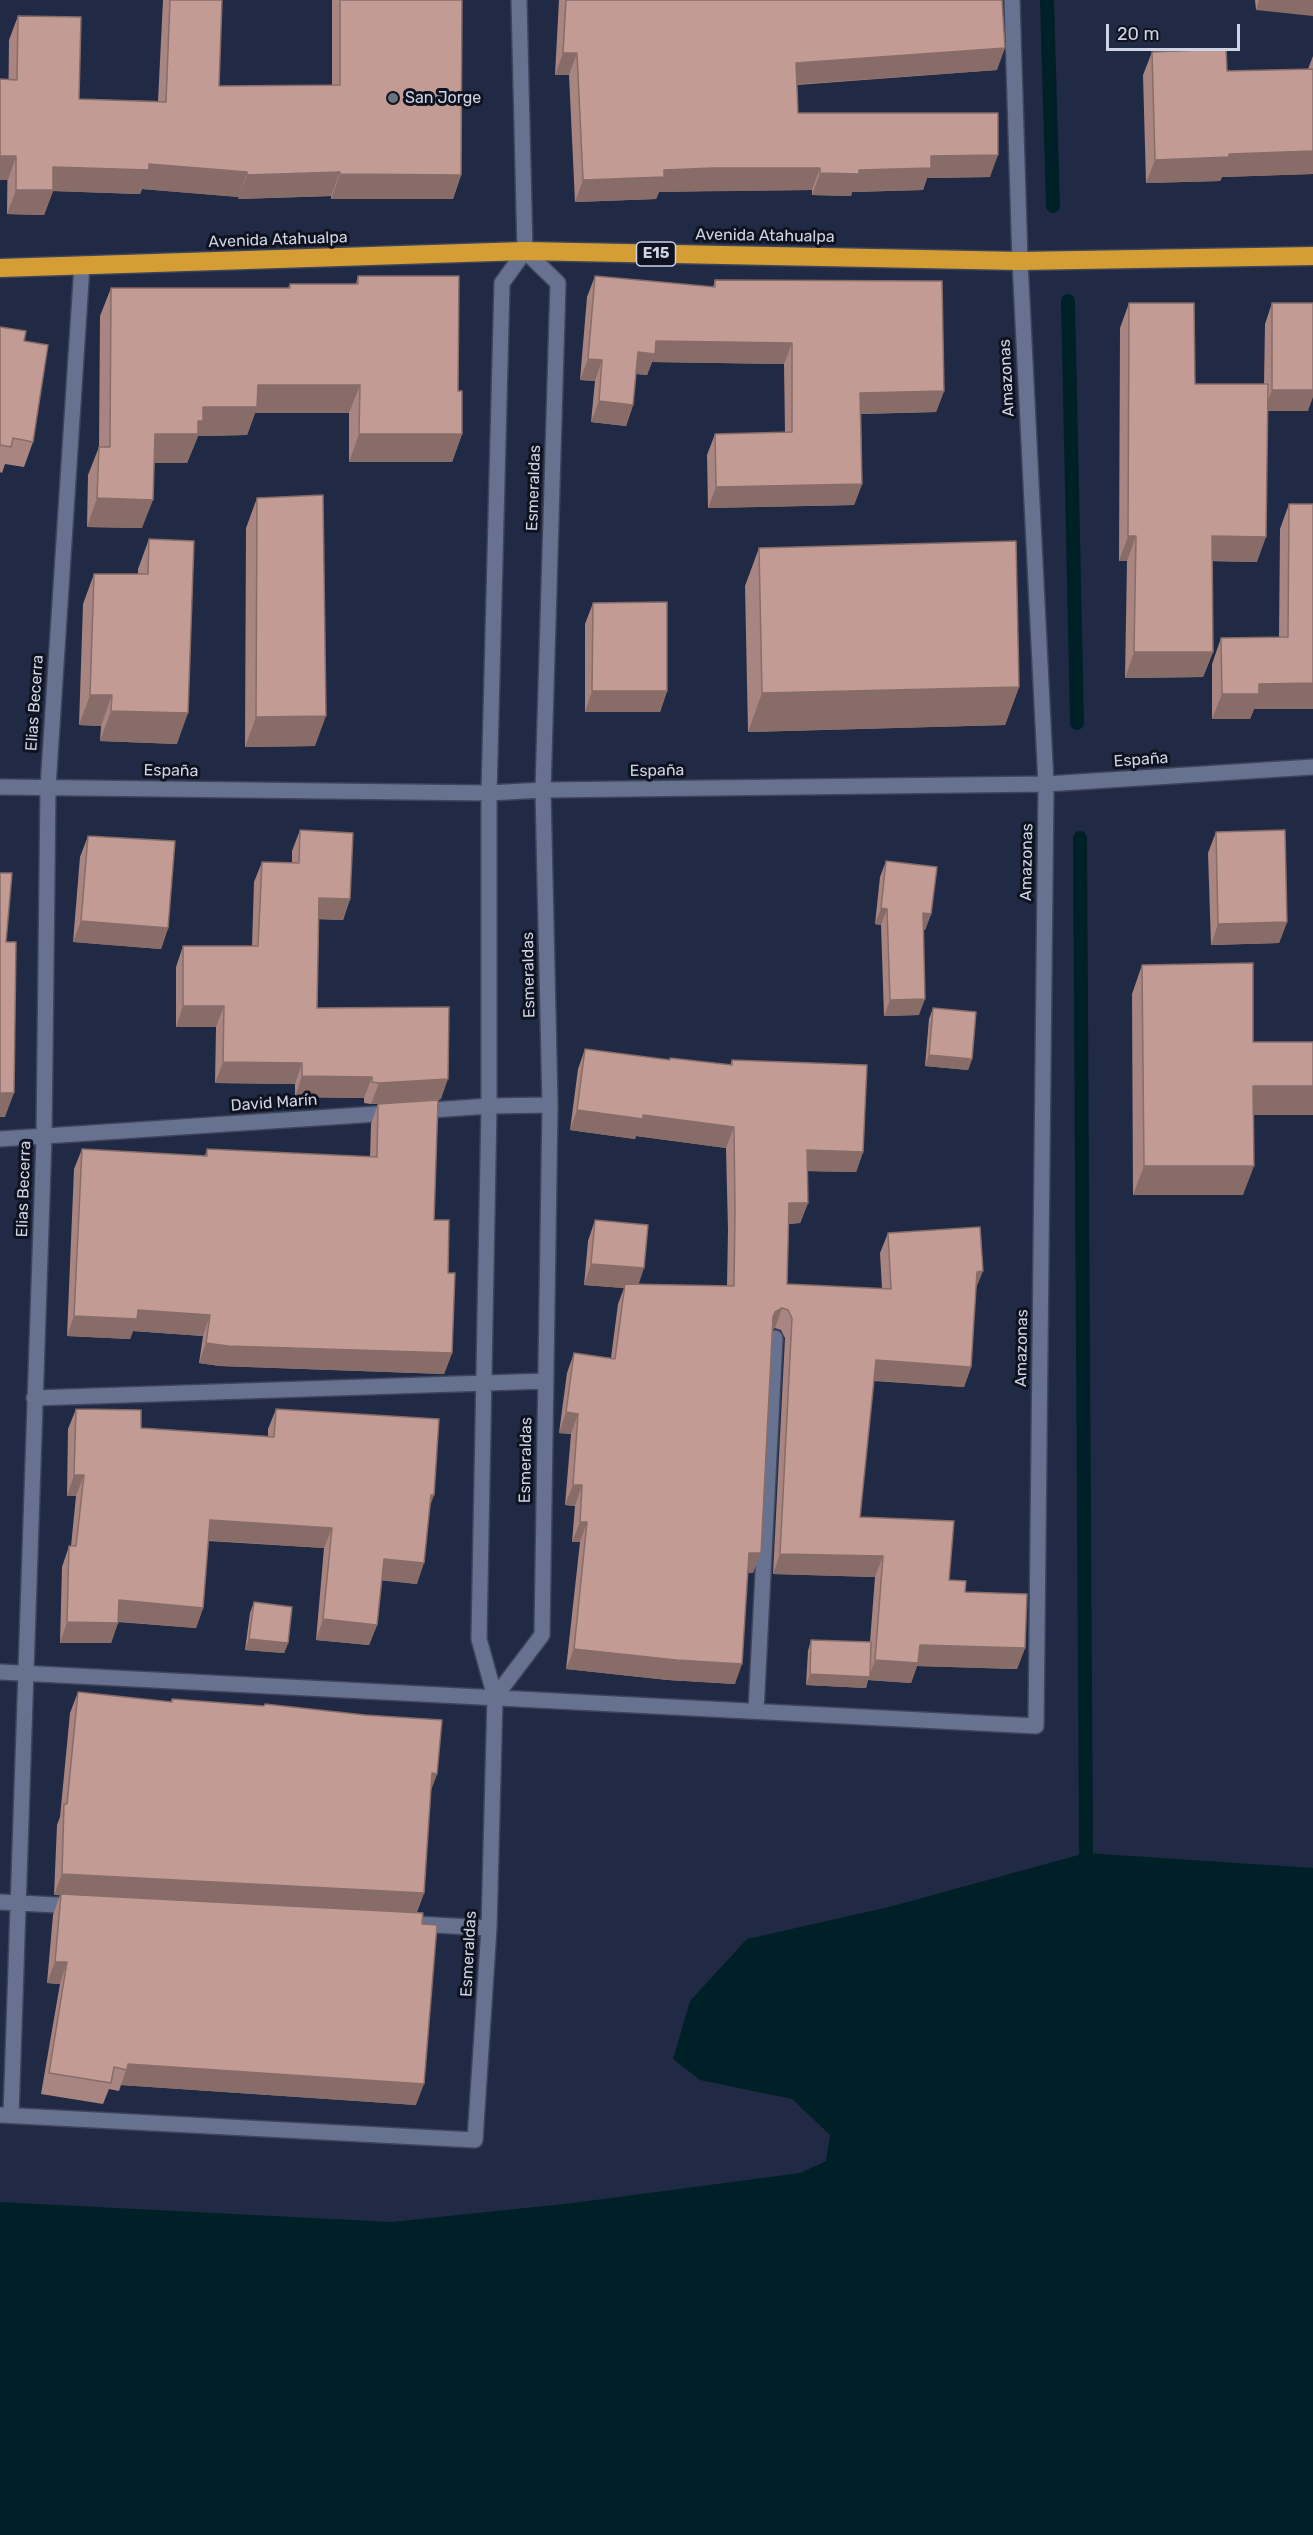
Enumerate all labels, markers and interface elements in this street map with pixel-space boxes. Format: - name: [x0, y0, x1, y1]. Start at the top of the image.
- scale bar: [1109, 12, 1242, 50]
- text: 20 m: [1117, 23, 1159, 45]
- place label: San Jorge: [405, 88, 481, 108]
- marker: San Jorge: [386, 91, 400, 105]
- street label: Avenida Atahualpa: [695, 225, 835, 247]
- street label: Avenida Atahualpa: [208, 228, 348, 252]
- road number: E15: [636, 242, 676, 266]
- street label: Amazonas: [995, 339, 1019, 417]
- street label: Esmeraldas: [523, 445, 545, 531]
- street label: Elias Becerra: [22, 654, 48, 752]
- street label: España: [1113, 749, 1169, 771]
- street label: España: [143, 761, 199, 781]
- street label: España: [629, 761, 685, 781]
- street label: Amazonas: [1017, 823, 1037, 901]
- street label: Esmeraldas: [519, 932, 539, 1018]
- street label: David Marín: [230, 1090, 318, 1116]
- street label: Elias Becerra: [13, 1140, 35, 1238]
- street label: Amazonas: [1012, 1309, 1032, 1387]
- street label: Esmeraldas: [516, 1417, 536, 1503]
- street label: Esmeraldas: [457, 1910, 481, 1998]

